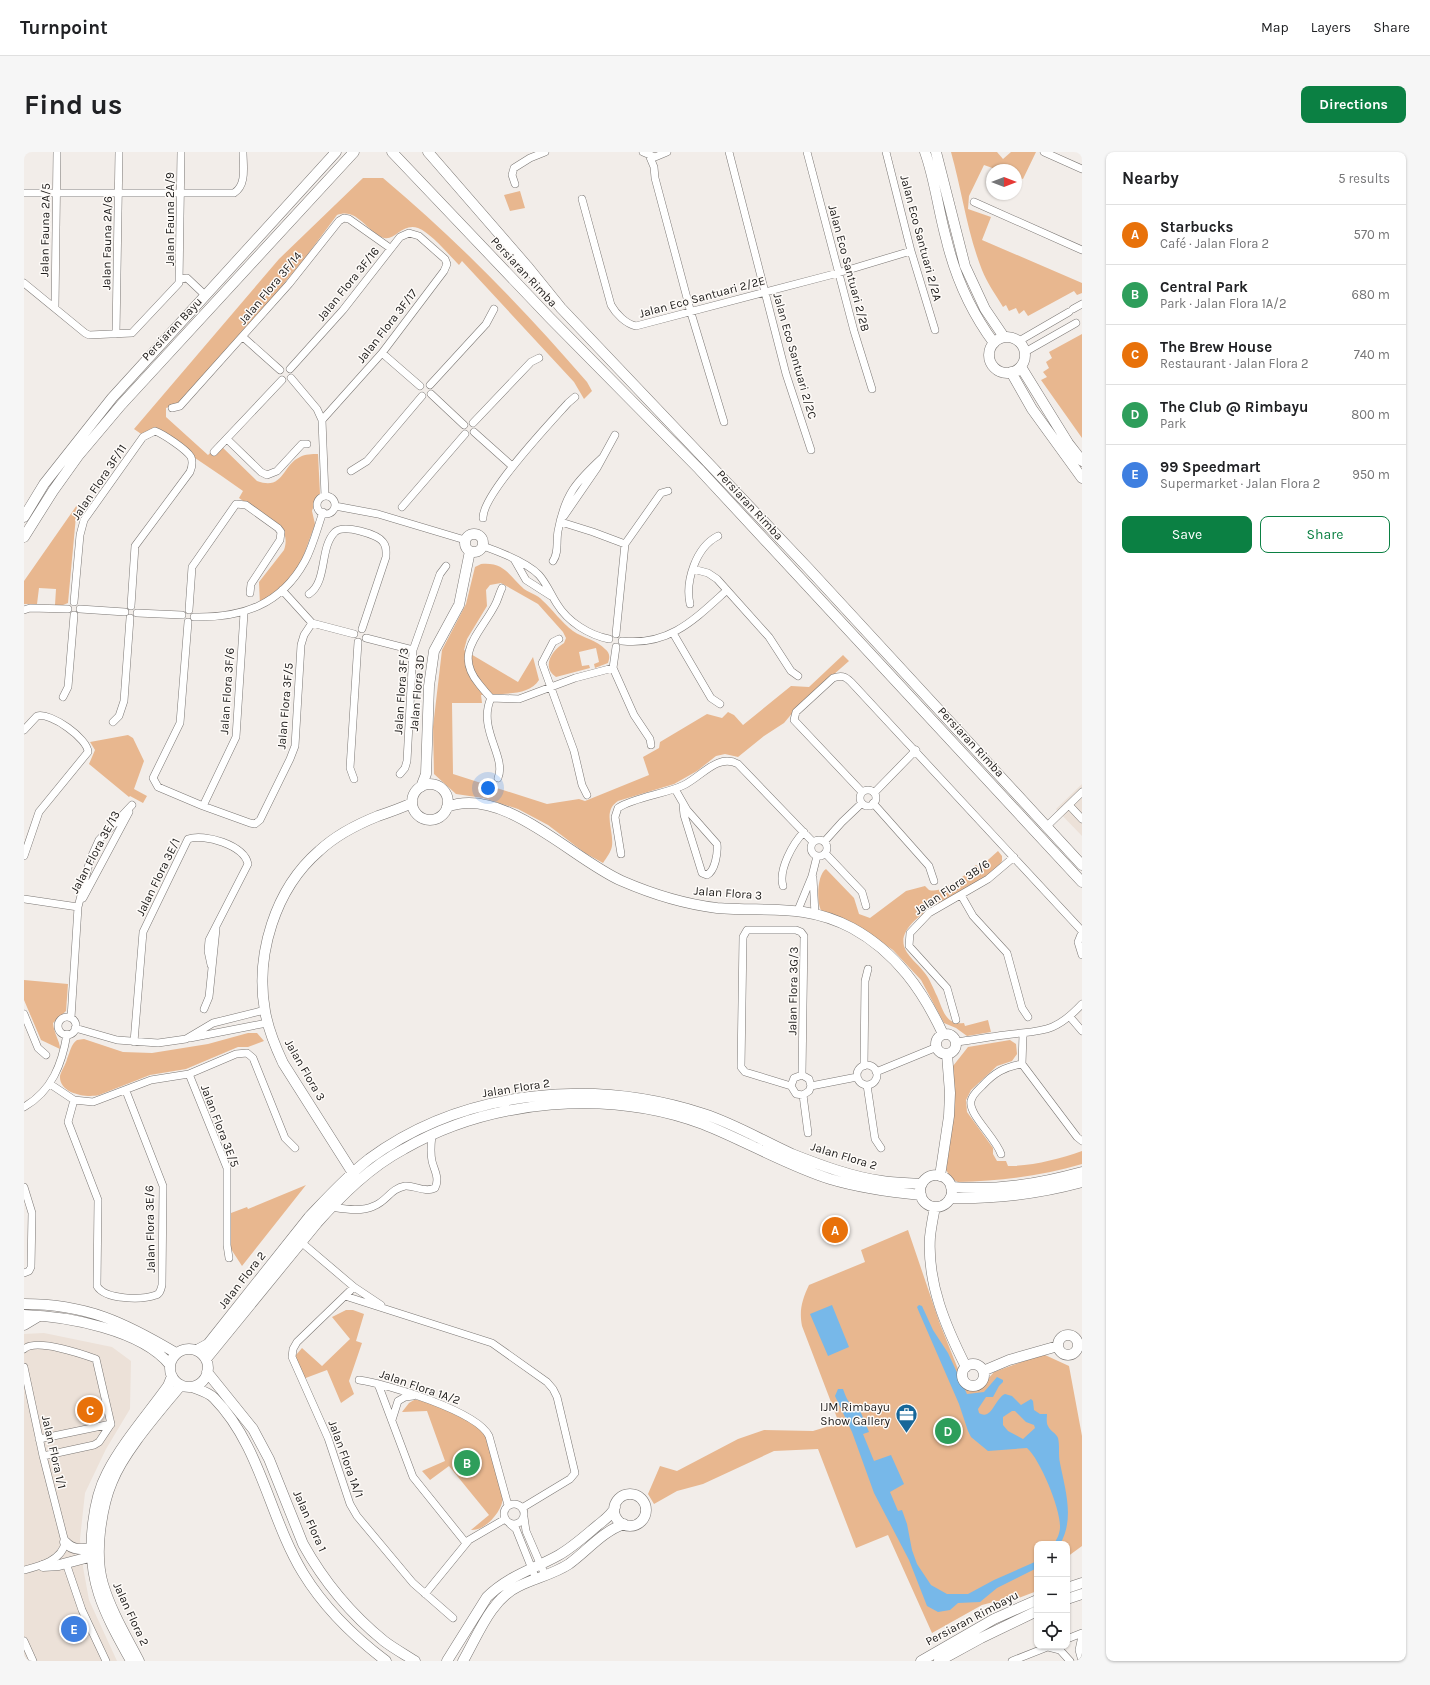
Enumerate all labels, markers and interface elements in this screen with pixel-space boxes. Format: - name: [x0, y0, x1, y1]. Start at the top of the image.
- text: Turnpoint: [20, 17, 108, 39]
- text: Map: [1261, 19, 1289, 36]
- text: Layers: [1311, 19, 1351, 36]
- text: Share: [1373, 19, 1410, 36]
- button: Directions: [1301, 86, 1406, 123]
- text: Find us: [24, 88, 123, 121]
- north arrow: [986, 164, 1022, 200]
- text: Nearby: [1122, 168, 1179, 188]
- text: 5 results: [1338, 171, 1390, 186]
- street label: Jalan Fauna 2A/9: [163, 172, 177, 266]
- street label: Jalan Eco Santuari 2/2A: [897, 173, 945, 303]
- street label: Jalan Fauna 2A/5: [37, 183, 53, 277]
- street label: Jalan Fauna 2A/6: [99, 196, 115, 290]
- street label: Jalan Eco Santuari 2/2B: [825, 203, 873, 333]
- text: Starbucks: [1160, 218, 1233, 236]
- text: A: [1131, 227, 1139, 242]
- text: 570 m: [1354, 227, 1390, 242]
- street label: Persiaran Rimba: [488, 234, 560, 310]
- text: Café · Jalan Flora 2: [1160, 236, 1269, 251]
- street label: Jalan Flora 3F/16: [314, 244, 382, 324]
- street label: Jalan Flora 3F/14: [235, 249, 305, 327]
- street label: Jalan Eco Santuari 2/2E: [637, 273, 767, 321]
- text: Central Park: [1160, 278, 1248, 296]
- street label: Jalan Flora 3F/17: [354, 286, 420, 366]
- text: B: [1131, 287, 1139, 302]
- text: 680 m: [1352, 287, 1390, 302]
- street label: Jalan Eco Santuari 2/2C: [770, 291, 820, 421]
- street label: Persiaran Bayu: [139, 294, 205, 364]
- text: Park · Jalan Flora 1A/2: [1160, 296, 1286, 311]
- text: The Brew House: [1160, 338, 1272, 356]
- text: C: [1131, 347, 1139, 362]
- text: 740 m: [1354, 347, 1390, 362]
- text: Restaurant · Jalan Flora 2: [1160, 356, 1309, 371]
- text: The Club @ Rimbayu: [1160, 398, 1308, 416]
- text: D: [1131, 407, 1139, 422]
- text: 800 m: [1351, 407, 1390, 422]
- text: Park: [1160, 416, 1186, 431]
- street label: Jalan Flora 3F/11: [69, 442, 129, 522]
- text: 99 Speedmart: [1160, 458, 1261, 476]
- street label: Persiaran Rimba: [714, 467, 786, 543]
- text: E: [1131, 467, 1139, 482]
- text: 950 m: [1352, 467, 1390, 482]
- text: Supermarket · Jalan Flora 2: [1160, 476, 1320, 491]
- button: Save: [1122, 516, 1252, 553]
- button: Share: [1260, 516, 1390, 553]
- street label: Jalan Flora 3F/6: [217, 647, 237, 735]
- street label: Jalan Flora 3F/3: [391, 647, 411, 735]
- street label: Jalan Flora 3D: [407, 654, 427, 732]
- street label: Jalan Flora 3F/5: [274, 662, 296, 750]
- street label: Persiaran Rimba: [935, 704, 1007, 780]
- your location: [478, 778, 498, 798]
- street label: Jalan Flora 3E/13: [67, 808, 123, 896]
- street label: Jalan Flora 3E/1: [133, 836, 183, 918]
- street label: Jalan Flora 3B/6: [912, 856, 993, 917]
- street label: Jalan Flora 3: [693, 884, 763, 902]
- street label: Jalan Flora 3G/3: [785, 947, 801, 1035]
- street label: Jalan Flora 3: [282, 1037, 328, 1103]
- street label: Jalan Flora 2: [481, 1076, 551, 1100]
- street label: Jalan Flora 3E/5: [198, 1083, 242, 1169]
- street label: Jalan Flora 2: [809, 1139, 879, 1173]
- street label: Jalan Flora 3E/6: [142, 1185, 158, 1273]
- pin: A: [822, 1215, 848, 1245]
- street label: Jalan Flora 2: [215, 1249, 269, 1311]
- street label: Jalan Flora 1A/2: [378, 1367, 462, 1407]
- pin: C: [77, 1395, 103, 1425]
- place label: IJM Rimbayu Show Gallery: [820, 1400, 890, 1428]
- office icon: IJM Rimbayu Show Gallery: [893, 1401, 919, 1434]
- street label: Jalan Flora 1/1: [39, 1414, 69, 1490]
- pin: D: [935, 1416, 961, 1446]
- street label: Jalan Flora 1A/1: [325, 1418, 367, 1500]
- pin: B: [454, 1448, 480, 1478]
- street label: Jalan Flora 1: [290, 1488, 330, 1554]
- map controls: [1034, 1541, 1070, 1649]
- button: +: [1034, 1541, 1070, 1577]
- button: −: [1034, 1577, 1070, 1613]
- street label: Jalan Flora 2: [110, 1580, 152, 1648]
- street label: Persiaran Rimbayu: [923, 1588, 1021, 1648]
- button: locate: [1034, 1613, 1070, 1649]
- pin: E: [61, 1614, 87, 1644]

